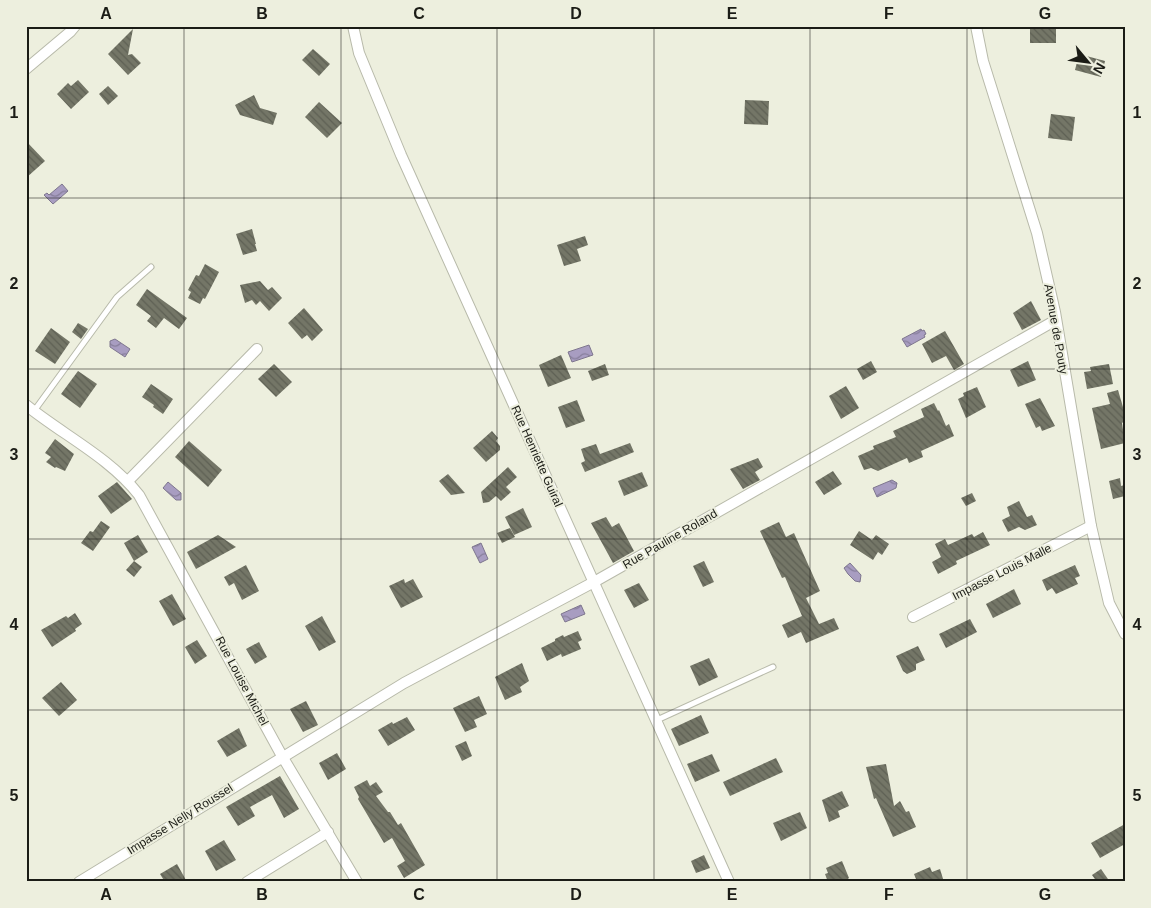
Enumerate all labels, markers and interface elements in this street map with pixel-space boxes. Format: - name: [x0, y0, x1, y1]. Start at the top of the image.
- text: A: [100, 5, 112, 22]
- text: B: [256, 5, 268, 22]
- text: C: [413, 5, 425, 22]
- text: D: [570, 5, 582, 22]
- text: E: [727, 5, 738, 22]
- text: F: [884, 5, 894, 22]
- text: G: [1039, 5, 1051, 22]
- north arrow: [1064, 38, 1114, 88]
- text: N: [1090, 60, 1109, 77]
- text: 1: [10, 104, 19, 121]
- text: 1: [1133, 104, 1142, 121]
- text: 2: [10, 275, 19, 292]
- text: 2: [1133, 275, 1142, 292]
- street label: Avenue de Pouty: [1041, 283, 1071, 375]
- street label: Rue Henriette Guiral: [508, 403, 566, 509]
- text: 3: [10, 446, 19, 463]
- text: 3: [1133, 446, 1142, 463]
- street label: Rue Pauline Roland: [620, 506, 720, 572]
- street label: Impasse Louis Malle: [950, 541, 1054, 603]
- text: 4: [10, 616, 19, 633]
- text: 4: [1133, 616, 1142, 633]
- street label: Rue Louise Michel: [213, 634, 271, 728]
- street label: Impasse Nelly Roussel: [125, 781, 235, 857]
- text: 5: [10, 787, 19, 804]
- text: 5: [1133, 787, 1142, 804]
- text: A: [100, 886, 112, 903]
- text: B: [256, 886, 268, 903]
- text: C: [413, 886, 425, 903]
- text: D: [570, 886, 582, 903]
- text: E: [727, 886, 738, 903]
- text: F: [884, 886, 894, 903]
- text: G: [1039, 886, 1051, 903]

